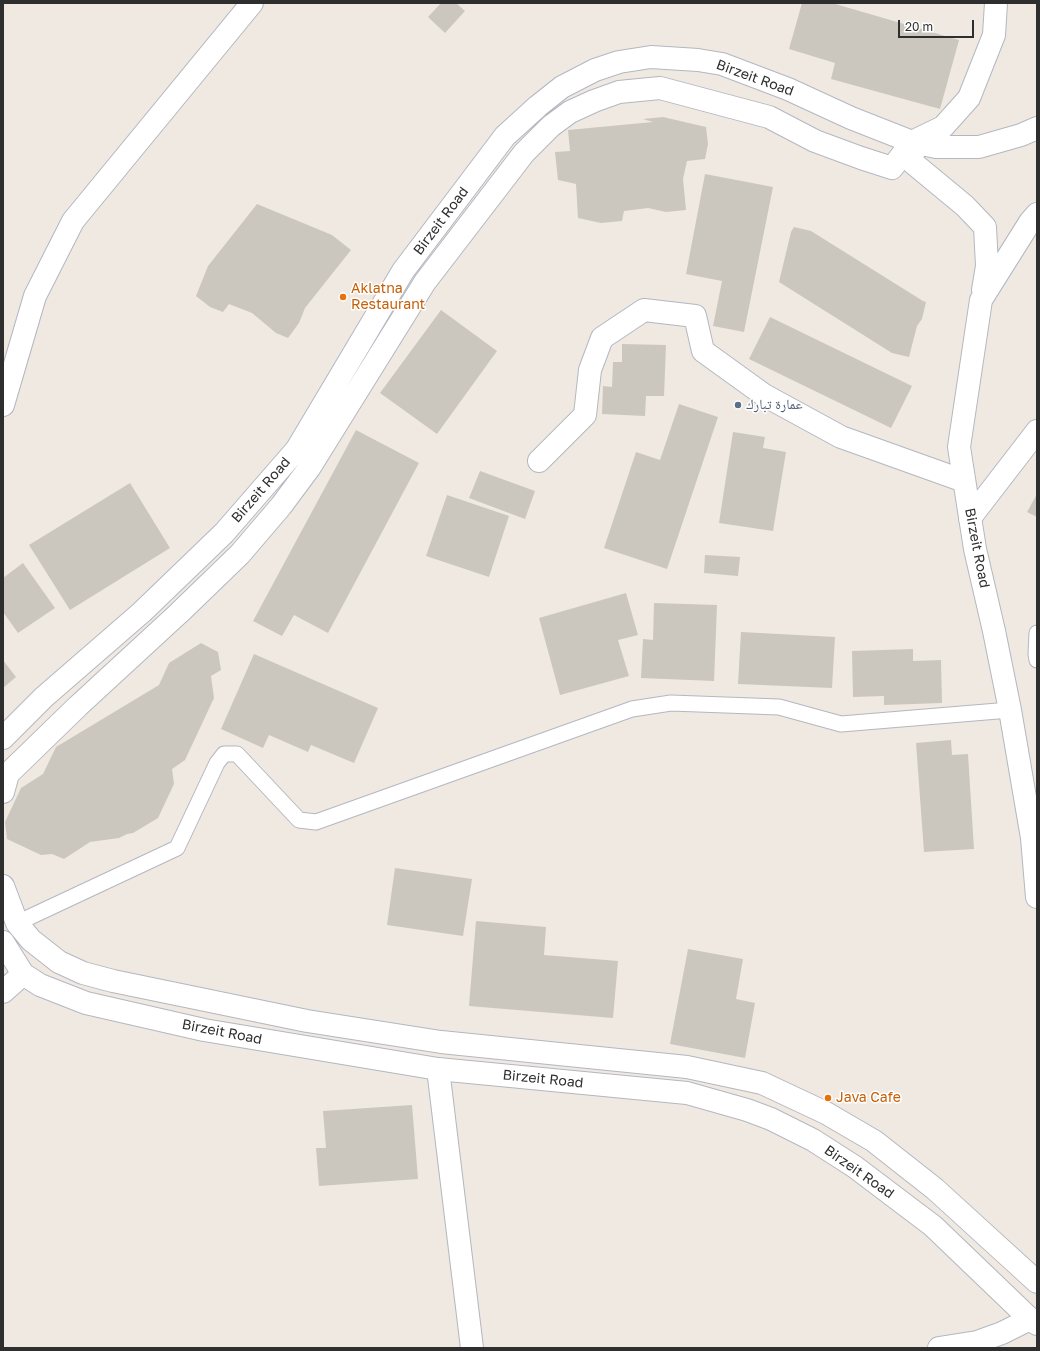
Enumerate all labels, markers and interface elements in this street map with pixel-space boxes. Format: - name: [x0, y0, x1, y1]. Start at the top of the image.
- scale bar: [900, 12, 976, 38]
- text: 20 m: [905, 19, 933, 34]
- street label: Birzeit Road: [714, 56, 796, 100]
- street label: Birzeit Road: [410, 184, 472, 258]
- place label: Aklatna Restaurant: [351, 281, 425, 314]
- marker: Aklatna Restaurant: [338, 292, 348, 302]
- place label: عمارة تبارك: [746, 397, 803, 413]
- marker: عمارة تبارك: [733, 400, 743, 410]
- street label: Birzeit Road: [228, 454, 294, 526]
- street label: Birzeit Road: [961, 507, 993, 589]
- street label: Birzeit Road: [181, 1016, 263, 1048]
- street label: Birzeit Road: [502, 1066, 584, 1092]
- place label: Java Cafe: [836, 1090, 901, 1106]
- marker: Java Cafe: [823, 1093, 833, 1103]
- street label: Birzeit Road: [821, 1142, 897, 1202]

